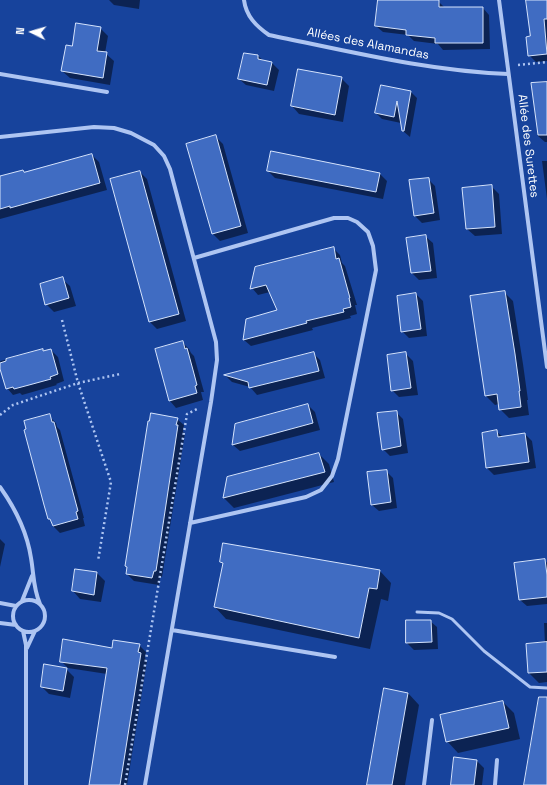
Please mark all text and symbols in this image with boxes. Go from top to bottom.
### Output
north arrow [12,12,52,52]
street label: Allées des Alamandas [306,25,430,63]
text: N [13,27,27,35]
street label: Allée des Surettes [515,94,541,198]

